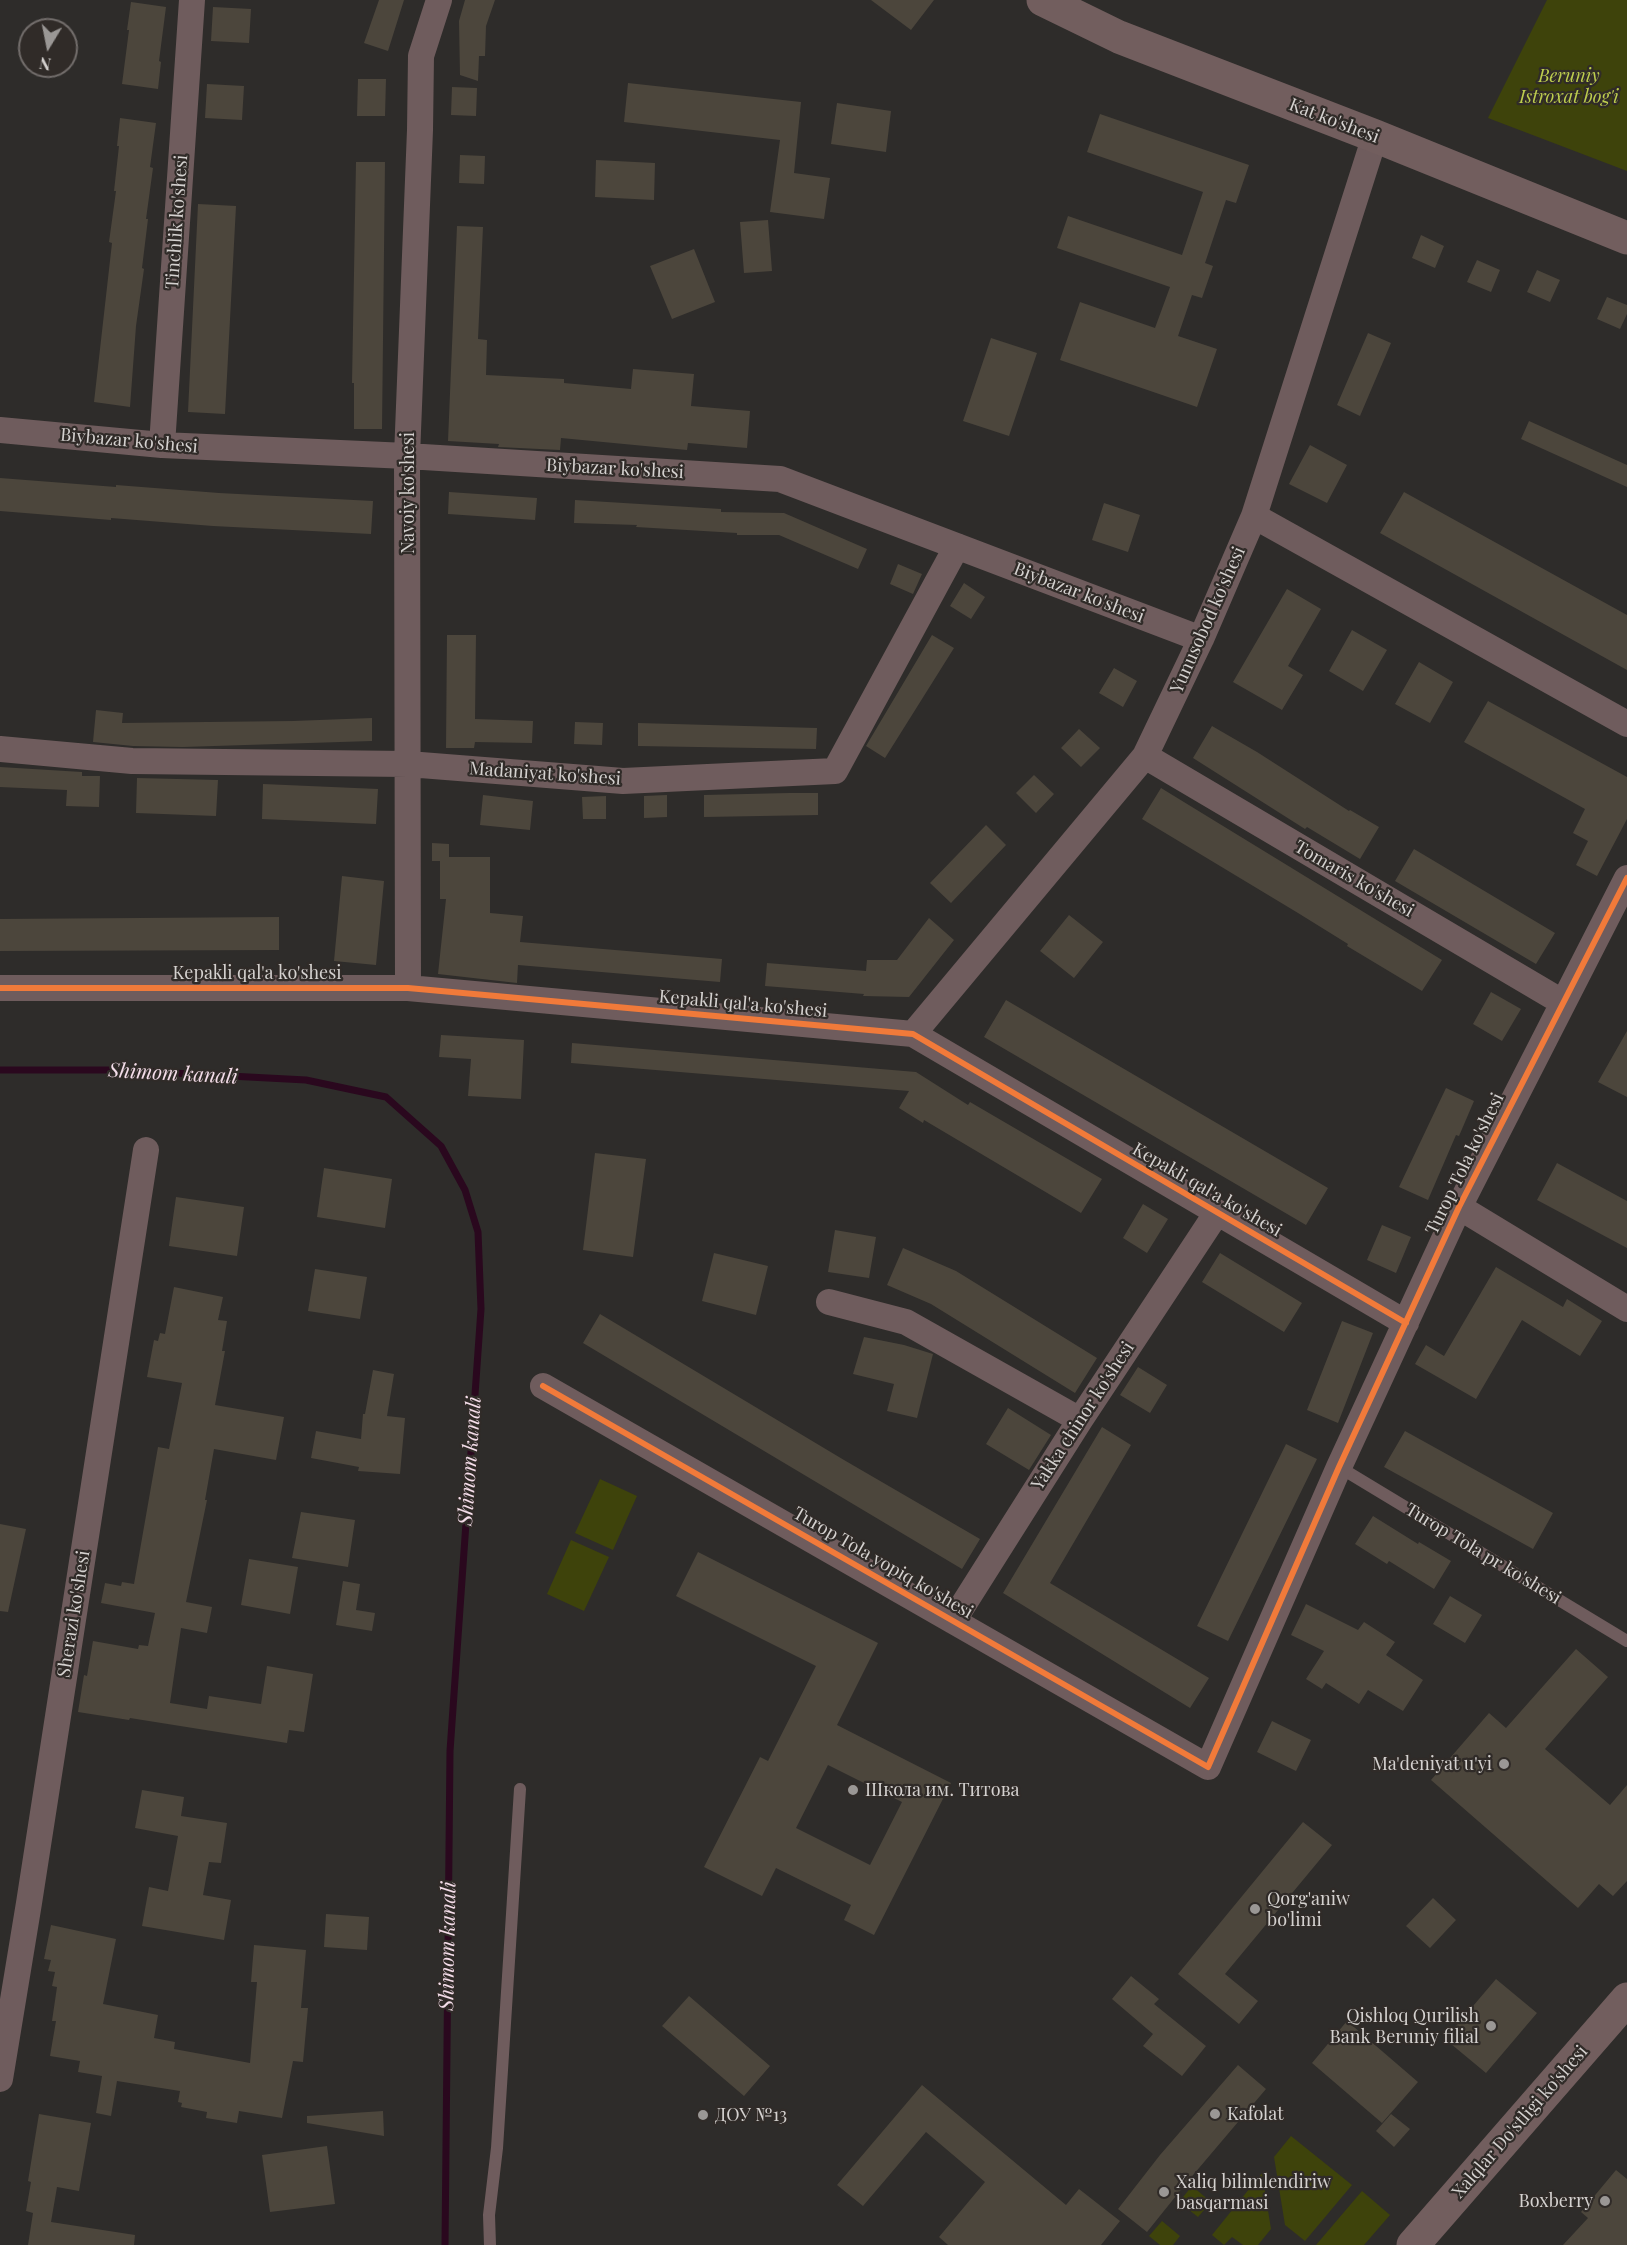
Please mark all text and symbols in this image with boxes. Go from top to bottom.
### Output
north arrow [18,18,78,78]
text: N [38,53,53,76]
park label: Beruniy Istroxat bog'i [1519,65,1619,107]
street label: Kat ko'shesi [1286,94,1382,148]
street label: Tinchlik ko'shesi [162,154,192,290]
street label: Biybazar ko'shesi [59,424,199,458]
street label: Navoiy ko'shesi [397,432,419,554]
street label: Biybazar ko'shesi [546,455,684,483]
street label: Yunusobod ko'shesi [1166,543,1250,697]
street label: Biybazar ko'shesi [1011,558,1147,628]
street label: Madaniyat ko'shesi [468,758,622,790]
street label: Tomaris ko'shesi [1290,836,1418,922]
street label: Kepakli qal'a ko'shesi [173,962,341,984]
street label: Kepakli qal'a ko'shesi [658,986,828,1022]
water label: Shimom kanali [108,1059,238,1089]
street label: Turop Tola ko'shesi [1421,1090,1509,1238]
street label: Kepakli qal'a ko'shesi [1128,1138,1286,1242]
street label: Yakka chinor ko'shesi [1027,1338,1139,1494]
water label: Shimom kanali [454,1396,486,1526]
street label: Turop Tola pr ko'shesi [1401,1499,1565,1609]
street label: Turop Tola yopiq ko'shesi [789,1503,977,1623]
street label: Sherazi ko'shesi [53,1549,95,1679]
place label: Ma'deniyat u'yi [1372,1753,1492,1775]
marker: Ma'deniyat u'yi [1497,1757,1511,1771]
place label: Школа им. Титова [865,1779,1019,1801]
marker: Школа им. Титова [846,1783,860,1797]
water label: Shimom kanali [435,1881,461,2011]
place label: Qorg'aniw bo'limi [1267,1888,1350,1930]
marker: Qorg'aniw bo'limi [1248,1902,1262,1916]
place label: Qishloq Qurilish Bank Beruniy filial [1330,2005,1479,2048]
marker: Qishloq Qurilish Bank Beruniy filial [1484,2019,1498,2033]
street label: Xalqlar Do'stligi ko'shesi [1448,2041,1592,2203]
place label: Kafolat [1227,2103,1284,2125]
place label: ДОУ №13 [715,2104,787,2126]
marker: Kafolat [1208,2107,1222,2121]
marker: ДОУ №13 [696,2108,710,2122]
place label: Xaliq bilimlendiriw basqarmasi [1176,2171,1331,2214]
marker: Xaliq bilimlendiriw basqarmasi [1157,2185,1171,2199]
place label: Boxberry [1519,2190,1593,2212]
marker: Boxberry [1598,2194,1612,2208]

